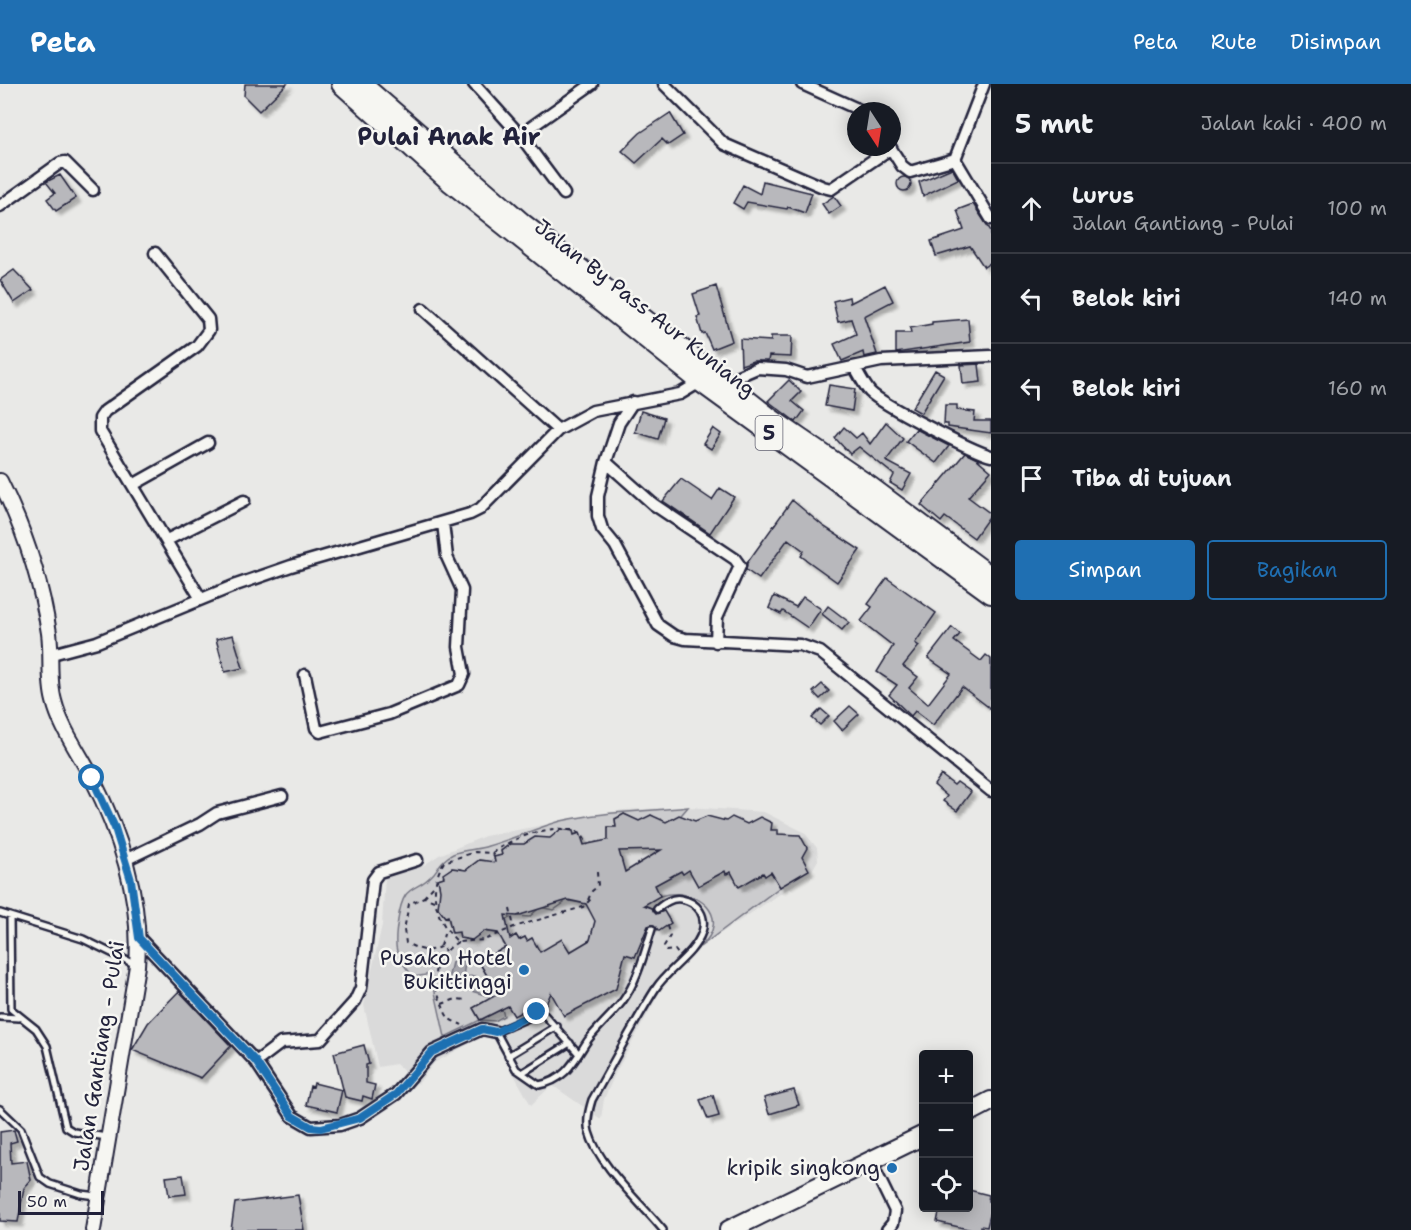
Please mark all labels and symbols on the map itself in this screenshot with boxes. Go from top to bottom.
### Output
north arrow [847,102,901,156]
district label: Pulai Anak Air [357,121,541,153]
street label: Jalan By Pass Aur Kuniang [529,213,761,403]
road number: 5 [756,416,782,450]
route start [78,764,104,790]
street label: Jalan Gantiang - Pulai [67,939,131,1173]
place label: Pusako Hotel Bukittinggi [380,944,513,996]
marker: Pusako Hotel Bukittinggi [517,963,531,977]
route end [523,998,549,1024]
place label: kripik singkong [726,1154,880,1182]
marker: kripik singkong [885,1161,899,1175]
scale bar [18,1188,104,1216]

